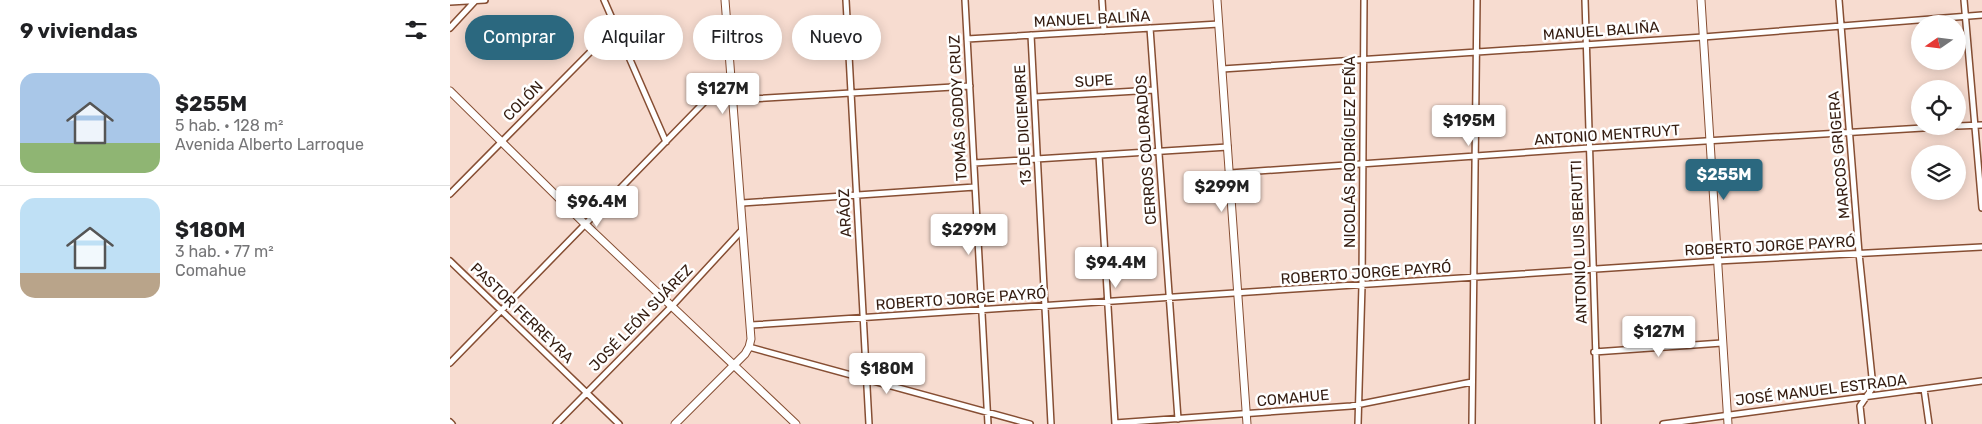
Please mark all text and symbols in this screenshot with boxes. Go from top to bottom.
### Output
street label: MANUEL BALIÑA [1033,7,1151,31]
chip: Comprar [465,15,574,60]
chip: Alquilar [584,15,683,60]
chip: Filtros [693,15,782,60]
chip: Nuevo [792,15,881,60]
north arrow [1911,15,1966,70]
map controls [1911,15,1966,200]
icon: filters [402,16,430,44]
text: 9 viviendas [20,18,138,43]
street label: MANUEL BALIÑA [1542,18,1660,44]
street label: TOMÁS GODOY CRUZ [945,35,971,181]
street label: NICOLÁS RODRÍGUEZ PEÑA [1341,56,1359,248]
street label: 13 DE DICIEMBRE [1011,64,1035,186]
street label: SUPE [1074,71,1114,91]
pin: $127M [688,72,758,115]
street label: CERROS COLORADOS [1132,74,1160,226]
street label: COLÓN [499,77,547,125]
text: $127M [697,79,749,98]
button: locate [1911,80,1966,135]
street label: MARCOS GRIGERA [1824,90,1854,220]
text: $255M [175,91,247,116]
icon: home [60,93,120,153]
pin: $195M [1434,104,1504,147]
text: $195M [1443,111,1495,130]
text: 5 hab. · 128 m² [175,116,284,135]
street label: ANTONIO MENTRUYT [1533,121,1681,149]
text: Avenida Alberto Larroque [175,135,364,154]
button: layers [1911,145,1966,200]
pin: $255M [1689,158,1759,201]
street label: ANTONIO LUIS BERUTTI [1567,160,1591,324]
text: $255M [1696,165,1752,184]
pin: $299M [1187,170,1257,213]
text: $299M [1195,177,1249,196]
pin: $96.4M [556,186,638,228]
street label: ARÁOZ [835,188,855,238]
text: $96.4M [567,192,627,211]
pin: $299M [934,214,1004,256]
text: $180M [175,217,245,242]
icon: home [60,218,120,278]
text: $299M [942,220,996,239]
street label: ROBERTO JORGE PAYRÓ [1684,233,1856,259]
text: 3 hab. · 77 m² [175,242,274,261]
pin: $94.4M [1075,246,1157,289]
text: $94.4M [1086,253,1146,272]
street label: ROBERTO JORGE PAYRÓ [1280,258,1452,288]
street label: PASTOR FERREYRA [467,259,577,367]
text: Comahue [175,261,246,280]
street label: JOSÉ LEÓN SUÁREZ [586,261,696,375]
street label: ROBERTO JORGE PAYRÓ [875,284,1047,314]
pin: $127M [1624,316,1694,358]
text: $127M [1633,322,1685,341]
pin: $180M [852,352,922,395]
text: $180M [860,359,914,378]
street label: JOSÉ MANUEL ESTRADA [1734,371,1908,409]
street label: COMAHUE [1256,386,1330,410]

